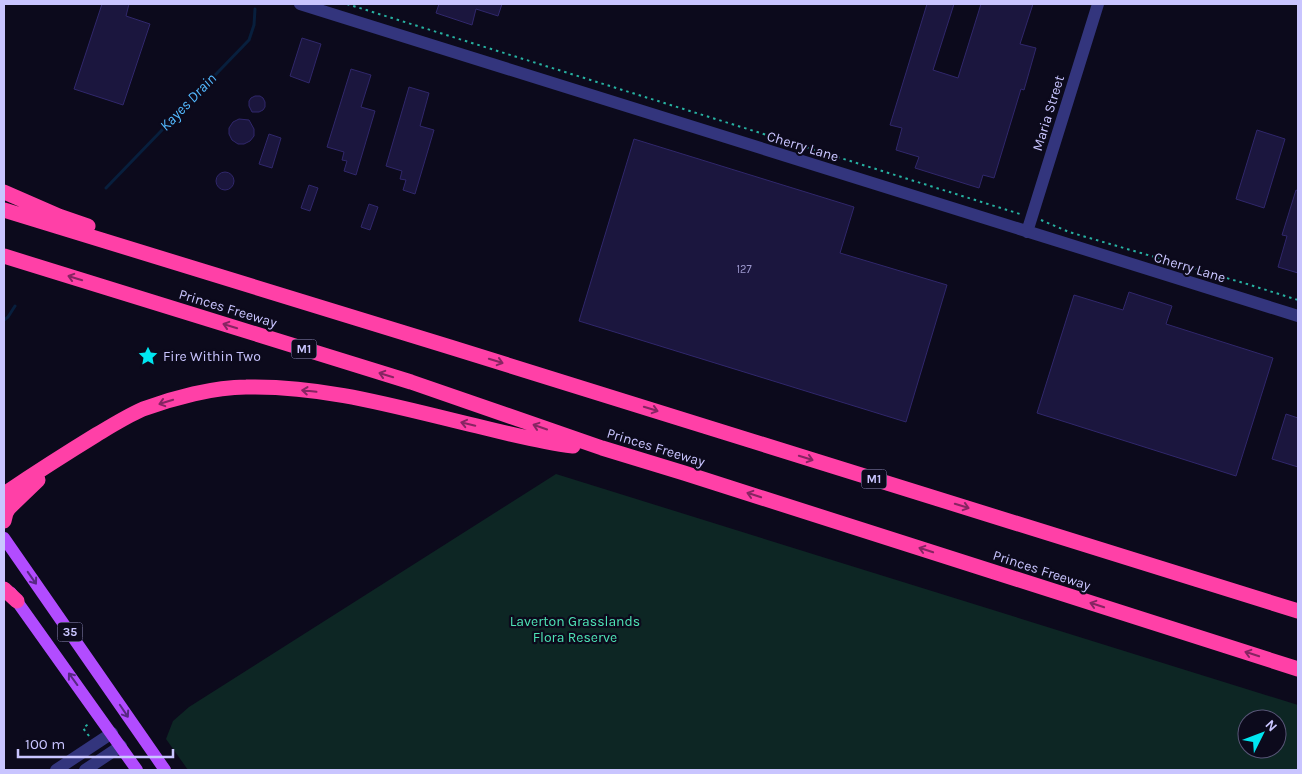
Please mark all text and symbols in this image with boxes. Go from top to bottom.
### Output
water label: Kayes Drain [156,69,220,135]
street label: Maria Street [1029,73,1068,153]
street label: Cherry Lane [765,128,841,165]
street label: Cherry Lane [1152,249,1228,286]
house number: 127 [736,263,752,276]
one-way arrow [68,273,84,283]
street label: Princes Freeway [177,285,279,332]
one-way arrow [223,321,239,331]
road number: M1 [292,339,316,358]
place icon: Fire Within Two [137,345,159,367]
place label: Fire Within Two [163,348,261,365]
one-way arrow [488,357,504,367]
one-way arrow [378,369,394,379]
one-way arrow [302,386,318,396]
one-way arrow [158,398,174,408]
one-way arrow [643,405,659,415]
one-way arrow [461,419,477,428]
one-way arrow [532,422,548,431]
street label: Princes Freeway [605,424,707,471]
one-way arrow [798,453,814,463]
road number: M1 [862,469,886,488]
one-way arrow [746,490,762,500]
one-way arrow [953,502,969,511]
one-way arrow [918,545,934,554]
street label: Princes Freeway [991,547,1093,594]
one-way arrow [27,571,37,585]
one-way arrow [1089,599,1105,609]
park label: Laverton Grasslands Flora Reserve [510,613,640,646]
road number: 35 [58,622,82,642]
one-way arrow [1244,649,1260,658]
one-way arrow [68,672,78,686]
one-way arrow [119,704,129,718]
north arrow [1237,709,1287,759]
text: N [1262,716,1281,735]
scale bar [18,726,172,758]
text: 100 m [25,735,65,753]

